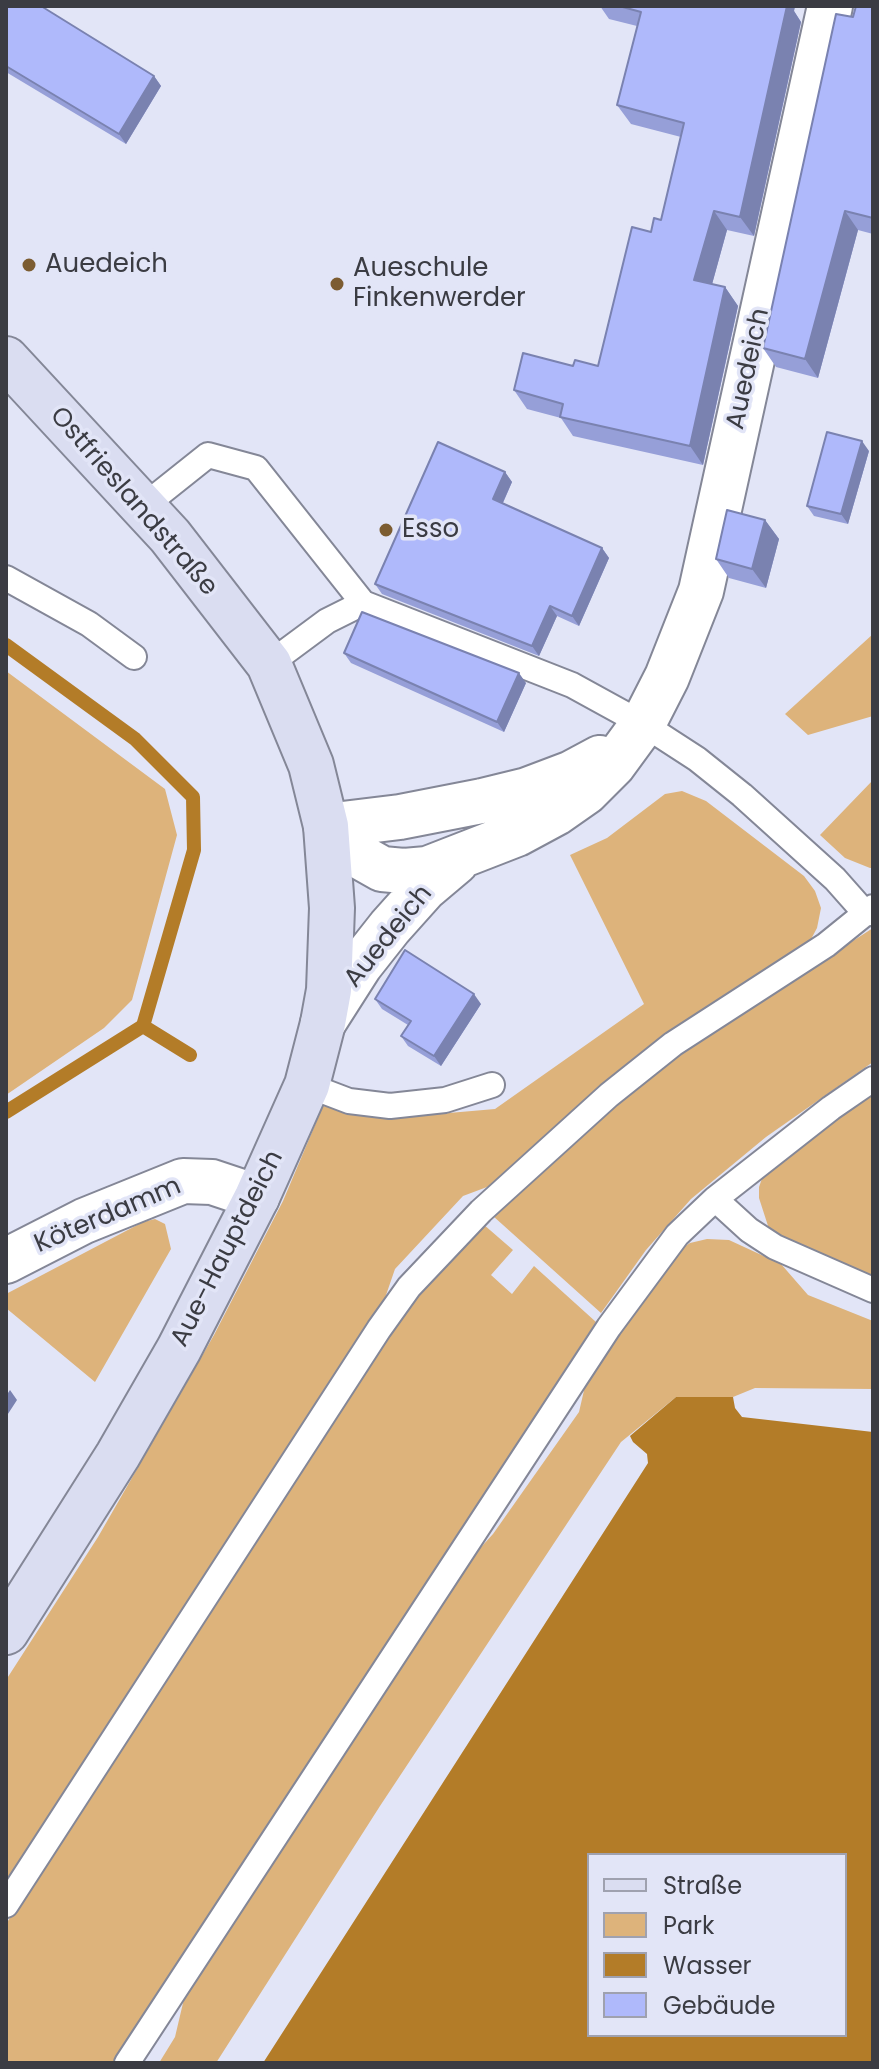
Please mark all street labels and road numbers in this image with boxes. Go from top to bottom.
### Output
street label: Auedeich [721,306,777,432]
street label: Ostfrieslandstraße [42,401,224,603]
street label: Auedeich [338,879,440,995]
street label: Aue-Hauptdeich [165,1146,291,1352]
street label: Köterdamm [30,1171,186,1261]

